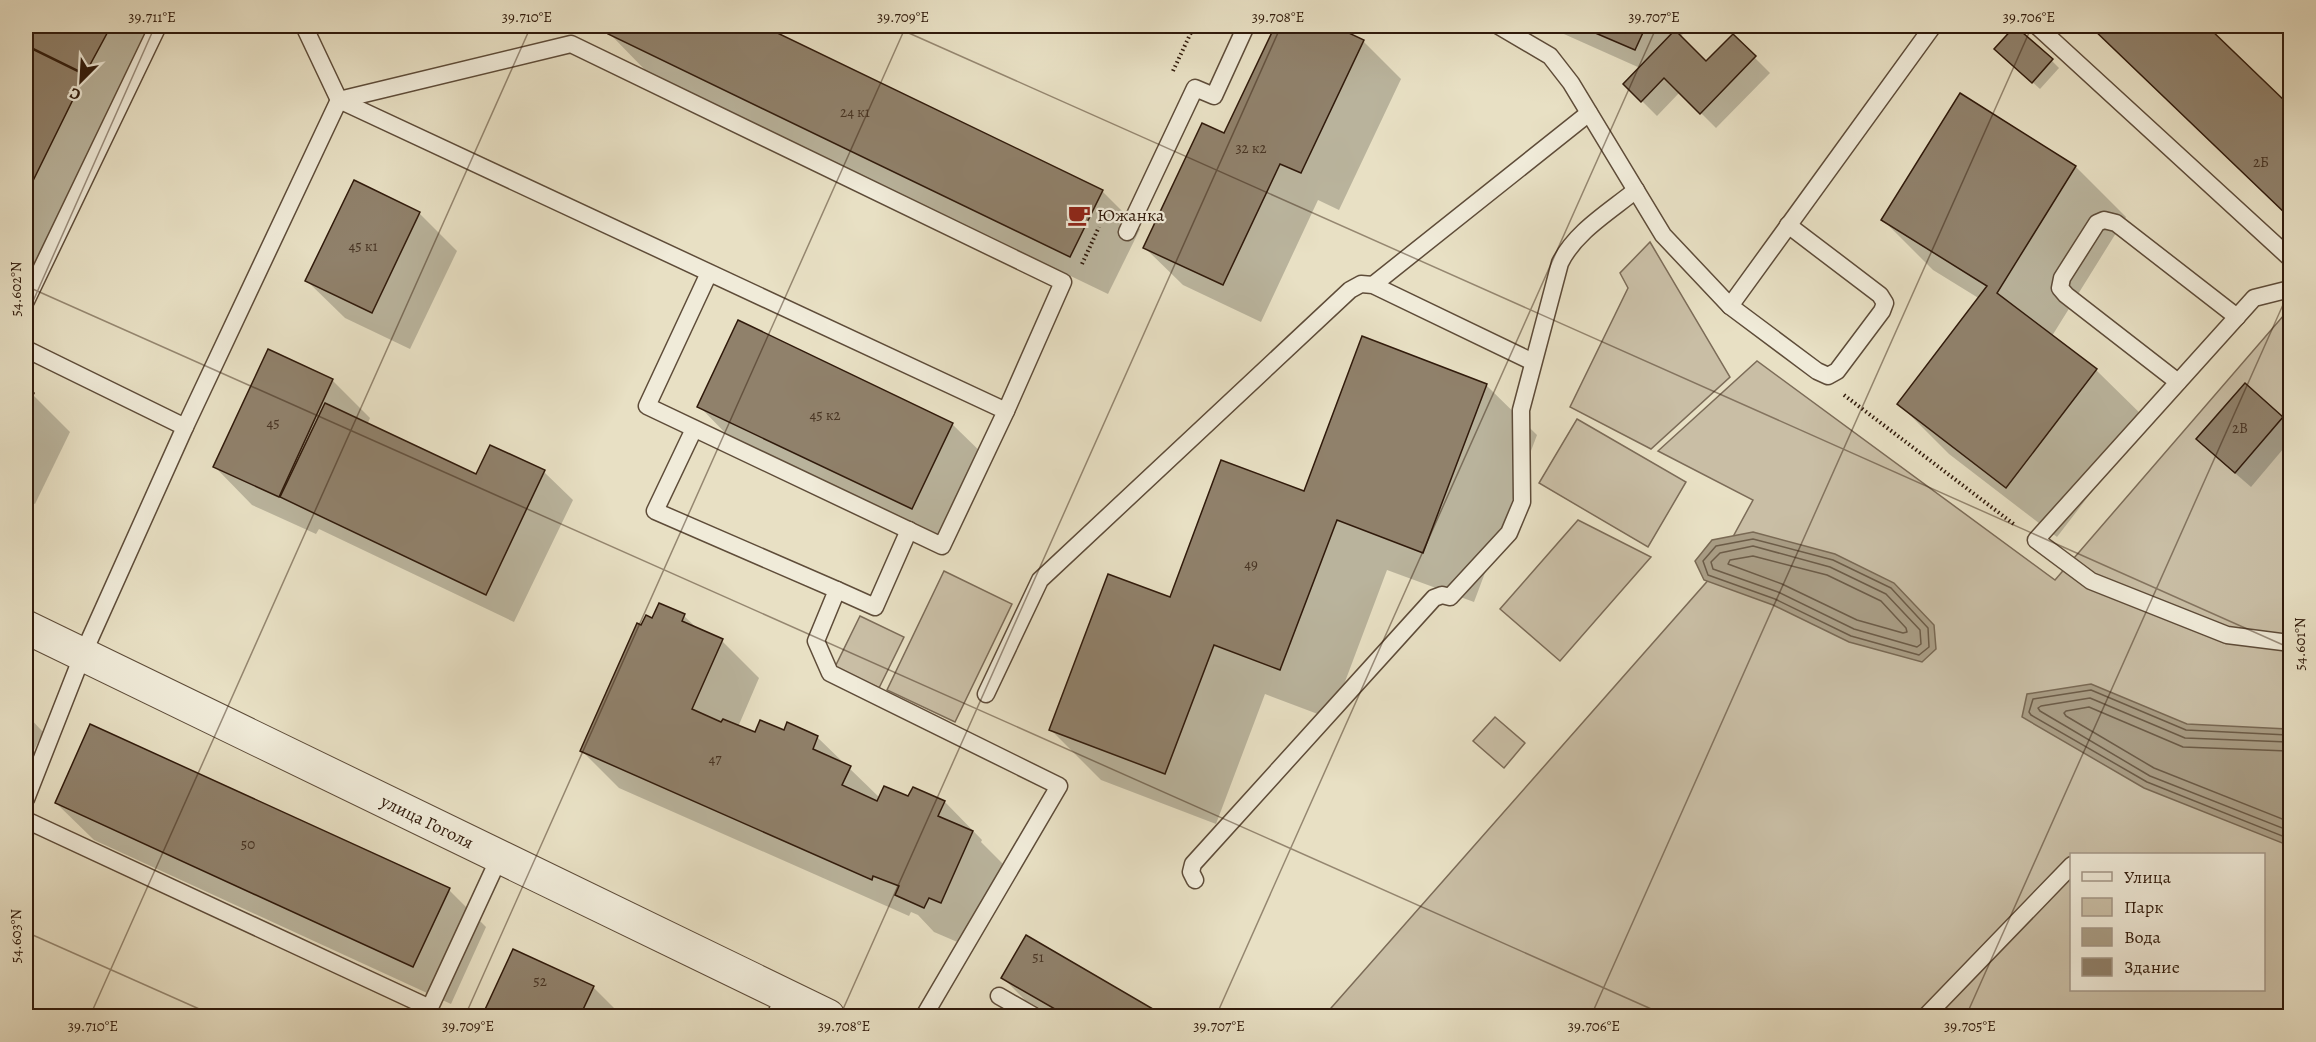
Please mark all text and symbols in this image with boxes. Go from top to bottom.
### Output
text: 39.711°E [128,7,176,27]
text: 39.710°E [502,7,552,27]
text: 39.709°E [877,7,929,27]
text: 39.708°E [1252,7,1304,27]
text: 39.707°E [1628,7,1680,27]
text: 39.706°E [2003,7,2055,27]
north arrow [51,51,111,111]
text: С [66,82,84,106]
house number: 24 к1 [840,102,870,122]
house number: 32 к2 [1235,138,1267,158]
house number: 2Б [2253,152,2269,172]
cafe icon: Южанка [1066,202,1092,228]
place label: Южанка [1097,203,1165,227]
house number: 45 к1 [348,236,378,256]
text: 54.602°N [6,261,26,317]
house number: 45 к2 [809,405,841,425]
house number: 45 [266,413,280,433]
house number: 2В [2232,418,2248,438]
house number: 49 [1244,554,1258,574]
text: 54.601°N [2290,617,2310,671]
house number: 47 [708,749,722,769]
street label: улица Гоголя [376,788,478,854]
house number: 50 [241,834,255,854]
legend [2070,853,2265,991]
text: Улица [2124,865,2172,889]
text: Парк [2124,895,2164,919]
text: 54.603°N [6,909,26,963]
text: Вода [2124,925,2162,949]
house number: 51 [1032,947,1044,967]
text: Здание [2124,955,2180,979]
house number: 52 [533,971,547,991]
text: 39.710°E [68,1016,118,1036]
text: 39.709°E [442,1016,494,1036]
text: 39.708°E [818,1016,870,1036]
text: 39.707°E [1193,1016,1245,1036]
text: 39.706°E [1568,1016,1620,1036]
text: 39.705°E [1944,1016,1996,1036]

